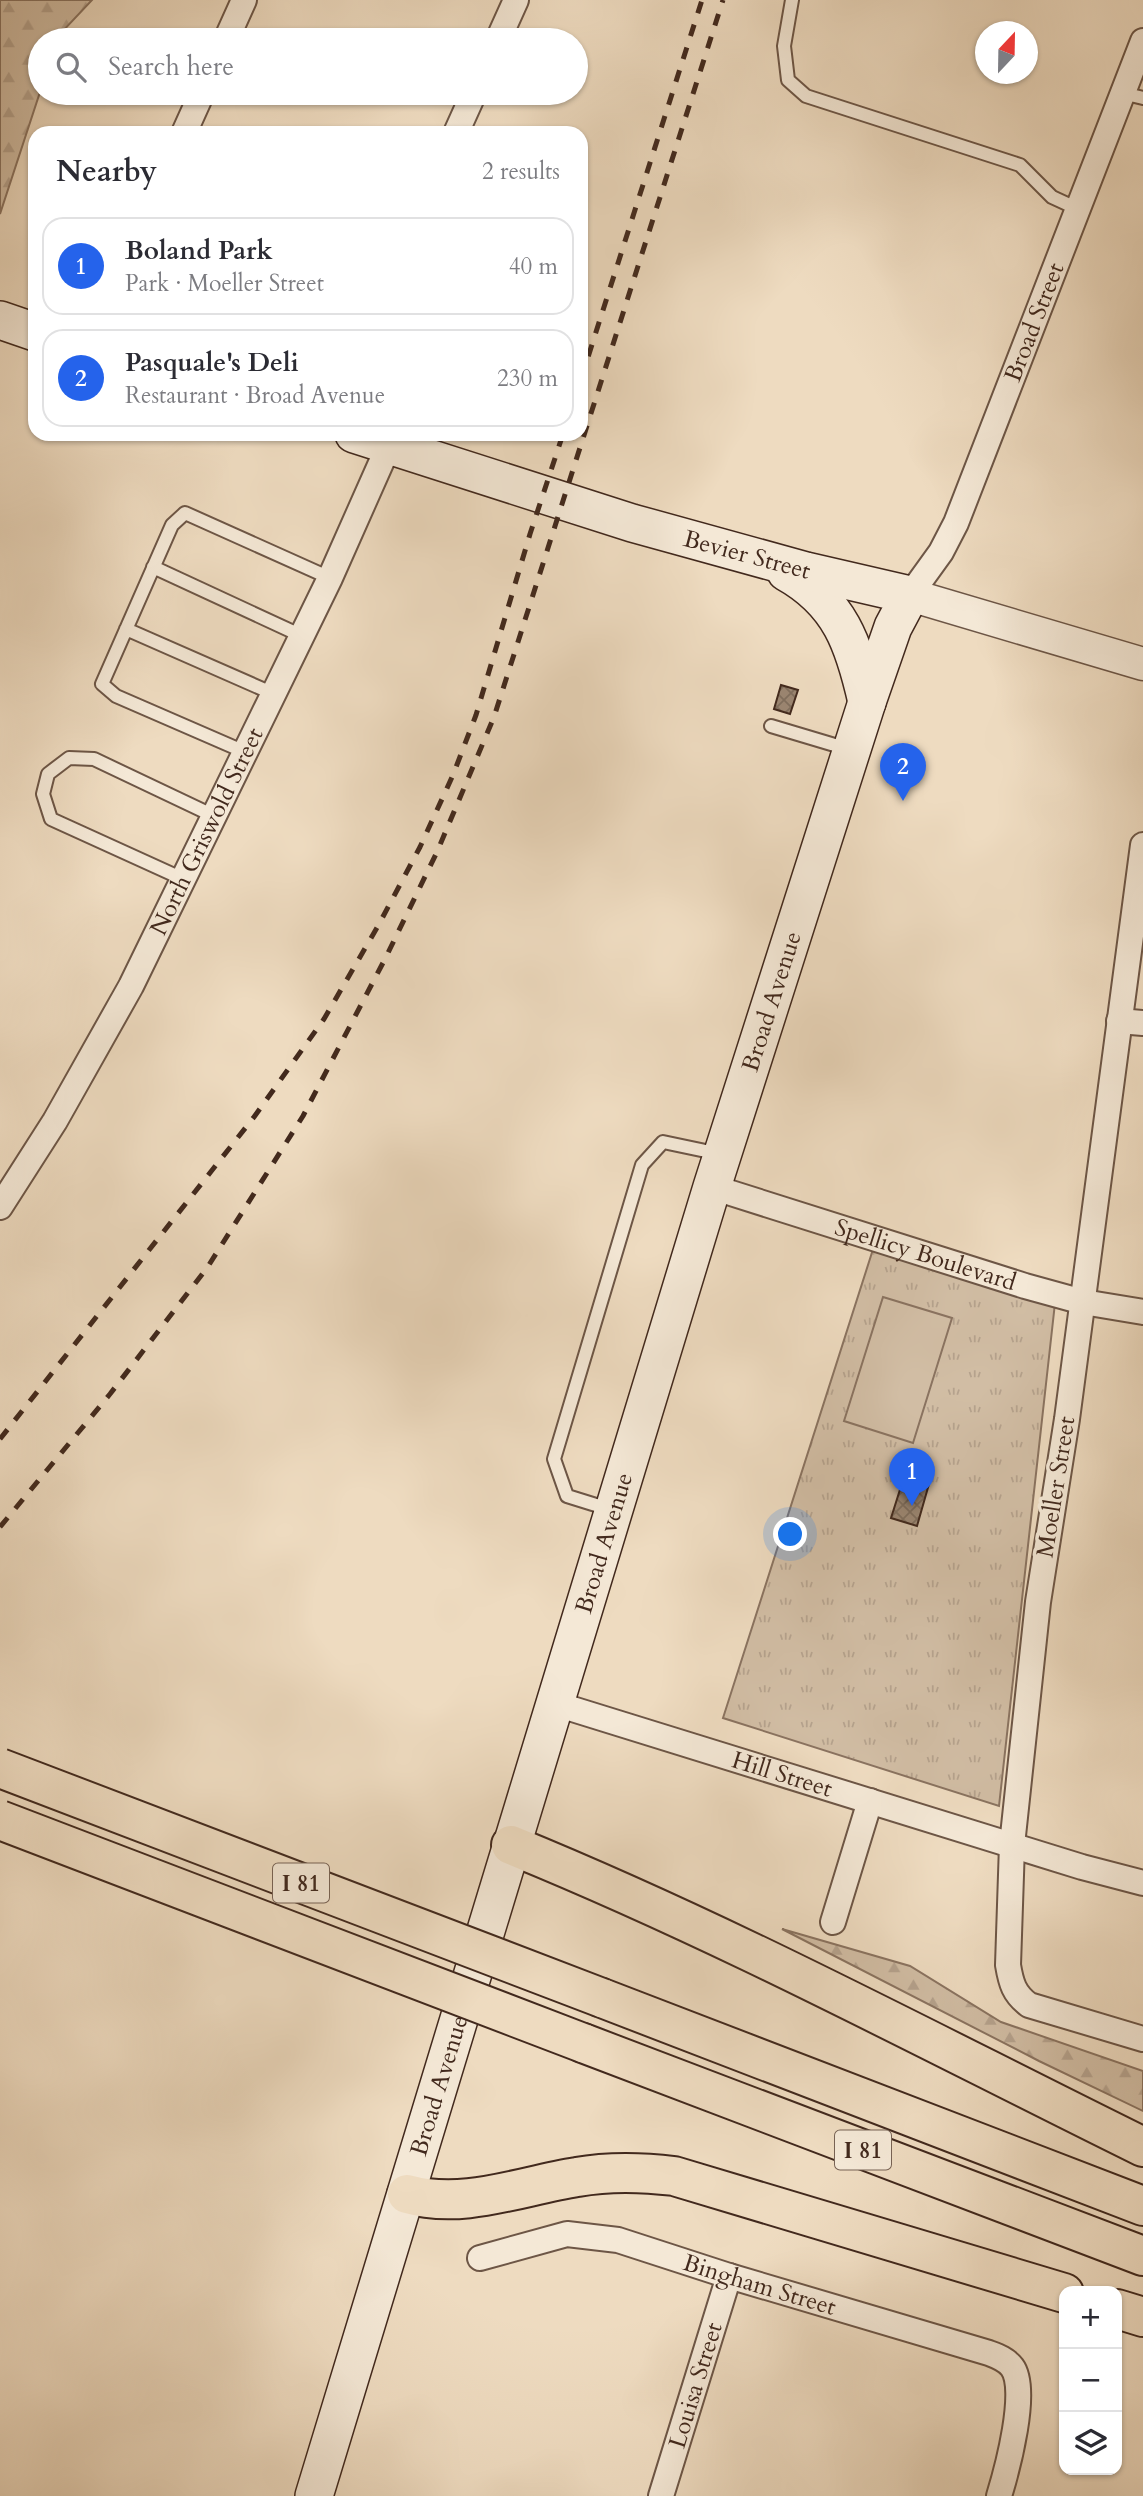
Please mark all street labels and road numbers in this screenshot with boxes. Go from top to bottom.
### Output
street label: Broad Street [996,257,1072,387]
street label: Bevier Street [680,522,814,588]
street label: North Griswold Street [142,722,271,941]
street label: Broad Avenue [733,927,809,1076]
street label: Spellicy Boulevard [831,1210,1021,1299]
street label: Moeller Street [1029,1414,1084,1560]
street label: Broad Avenue [567,1469,641,1617]
street label: Hill Street [728,1743,837,1805]
road number: I 81 [273,1864,329,1902]
street label: Broad Avenue [402,2011,476,2160]
road number: I 81 [835,2130,891,2170]
street label: Bingham Street [679,2246,840,2323]
street label: Louisa Street [660,2318,730,2452]

